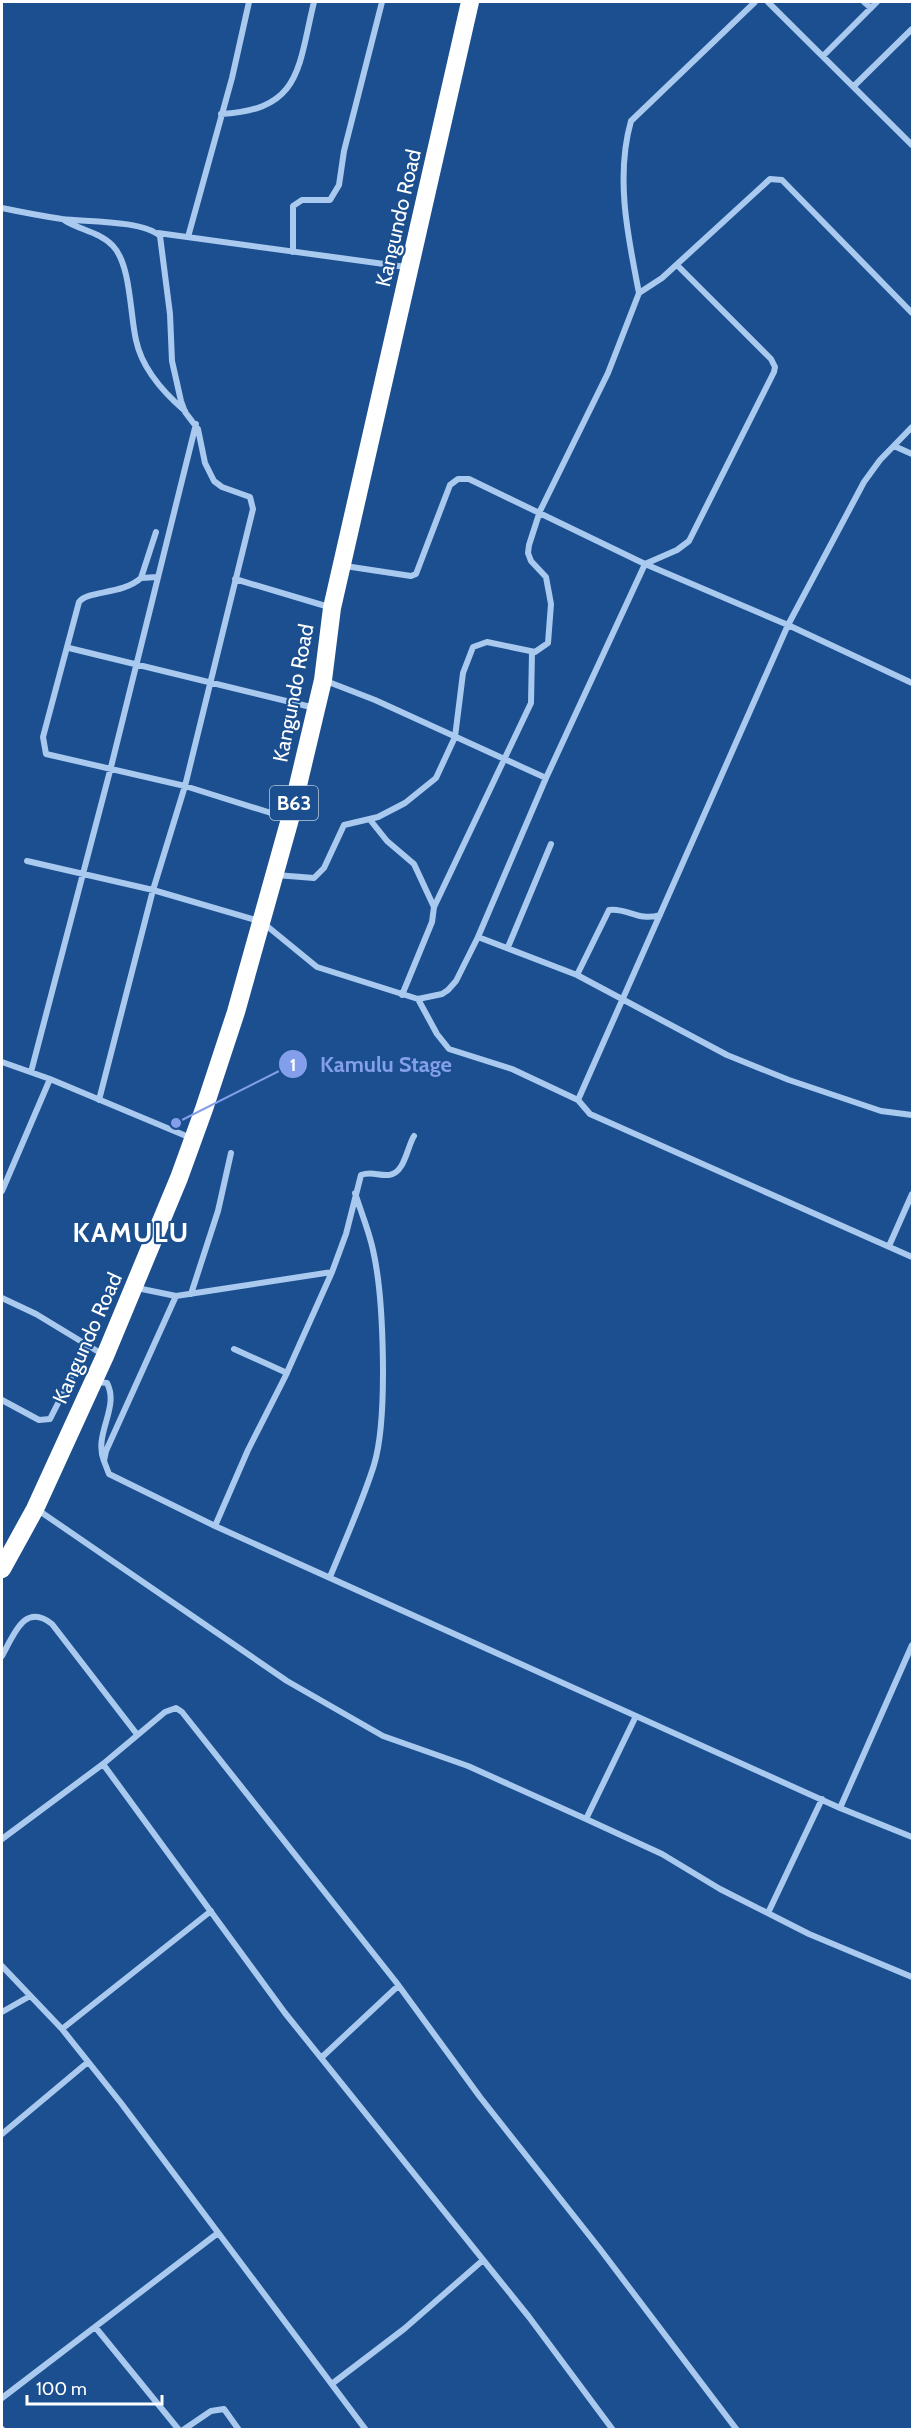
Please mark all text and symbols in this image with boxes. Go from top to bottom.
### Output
street label: Kangundo Road [370,147,426,289]
street label: Kangundo Road [267,622,319,764]
road number: B63 [270,786,318,820]
callout: Kamulu Stage [278,1044,464,1084]
text: Kamulu Stage [320,1051,452,1078]
text: 1 [290,1054,296,1076]
district label: KAMULU [72,1216,190,1249]
street label: Kangundo Road [47,1269,127,1407]
scale bar [27,2368,162,2406]
text: 100 m [36,2378,87,2400]

